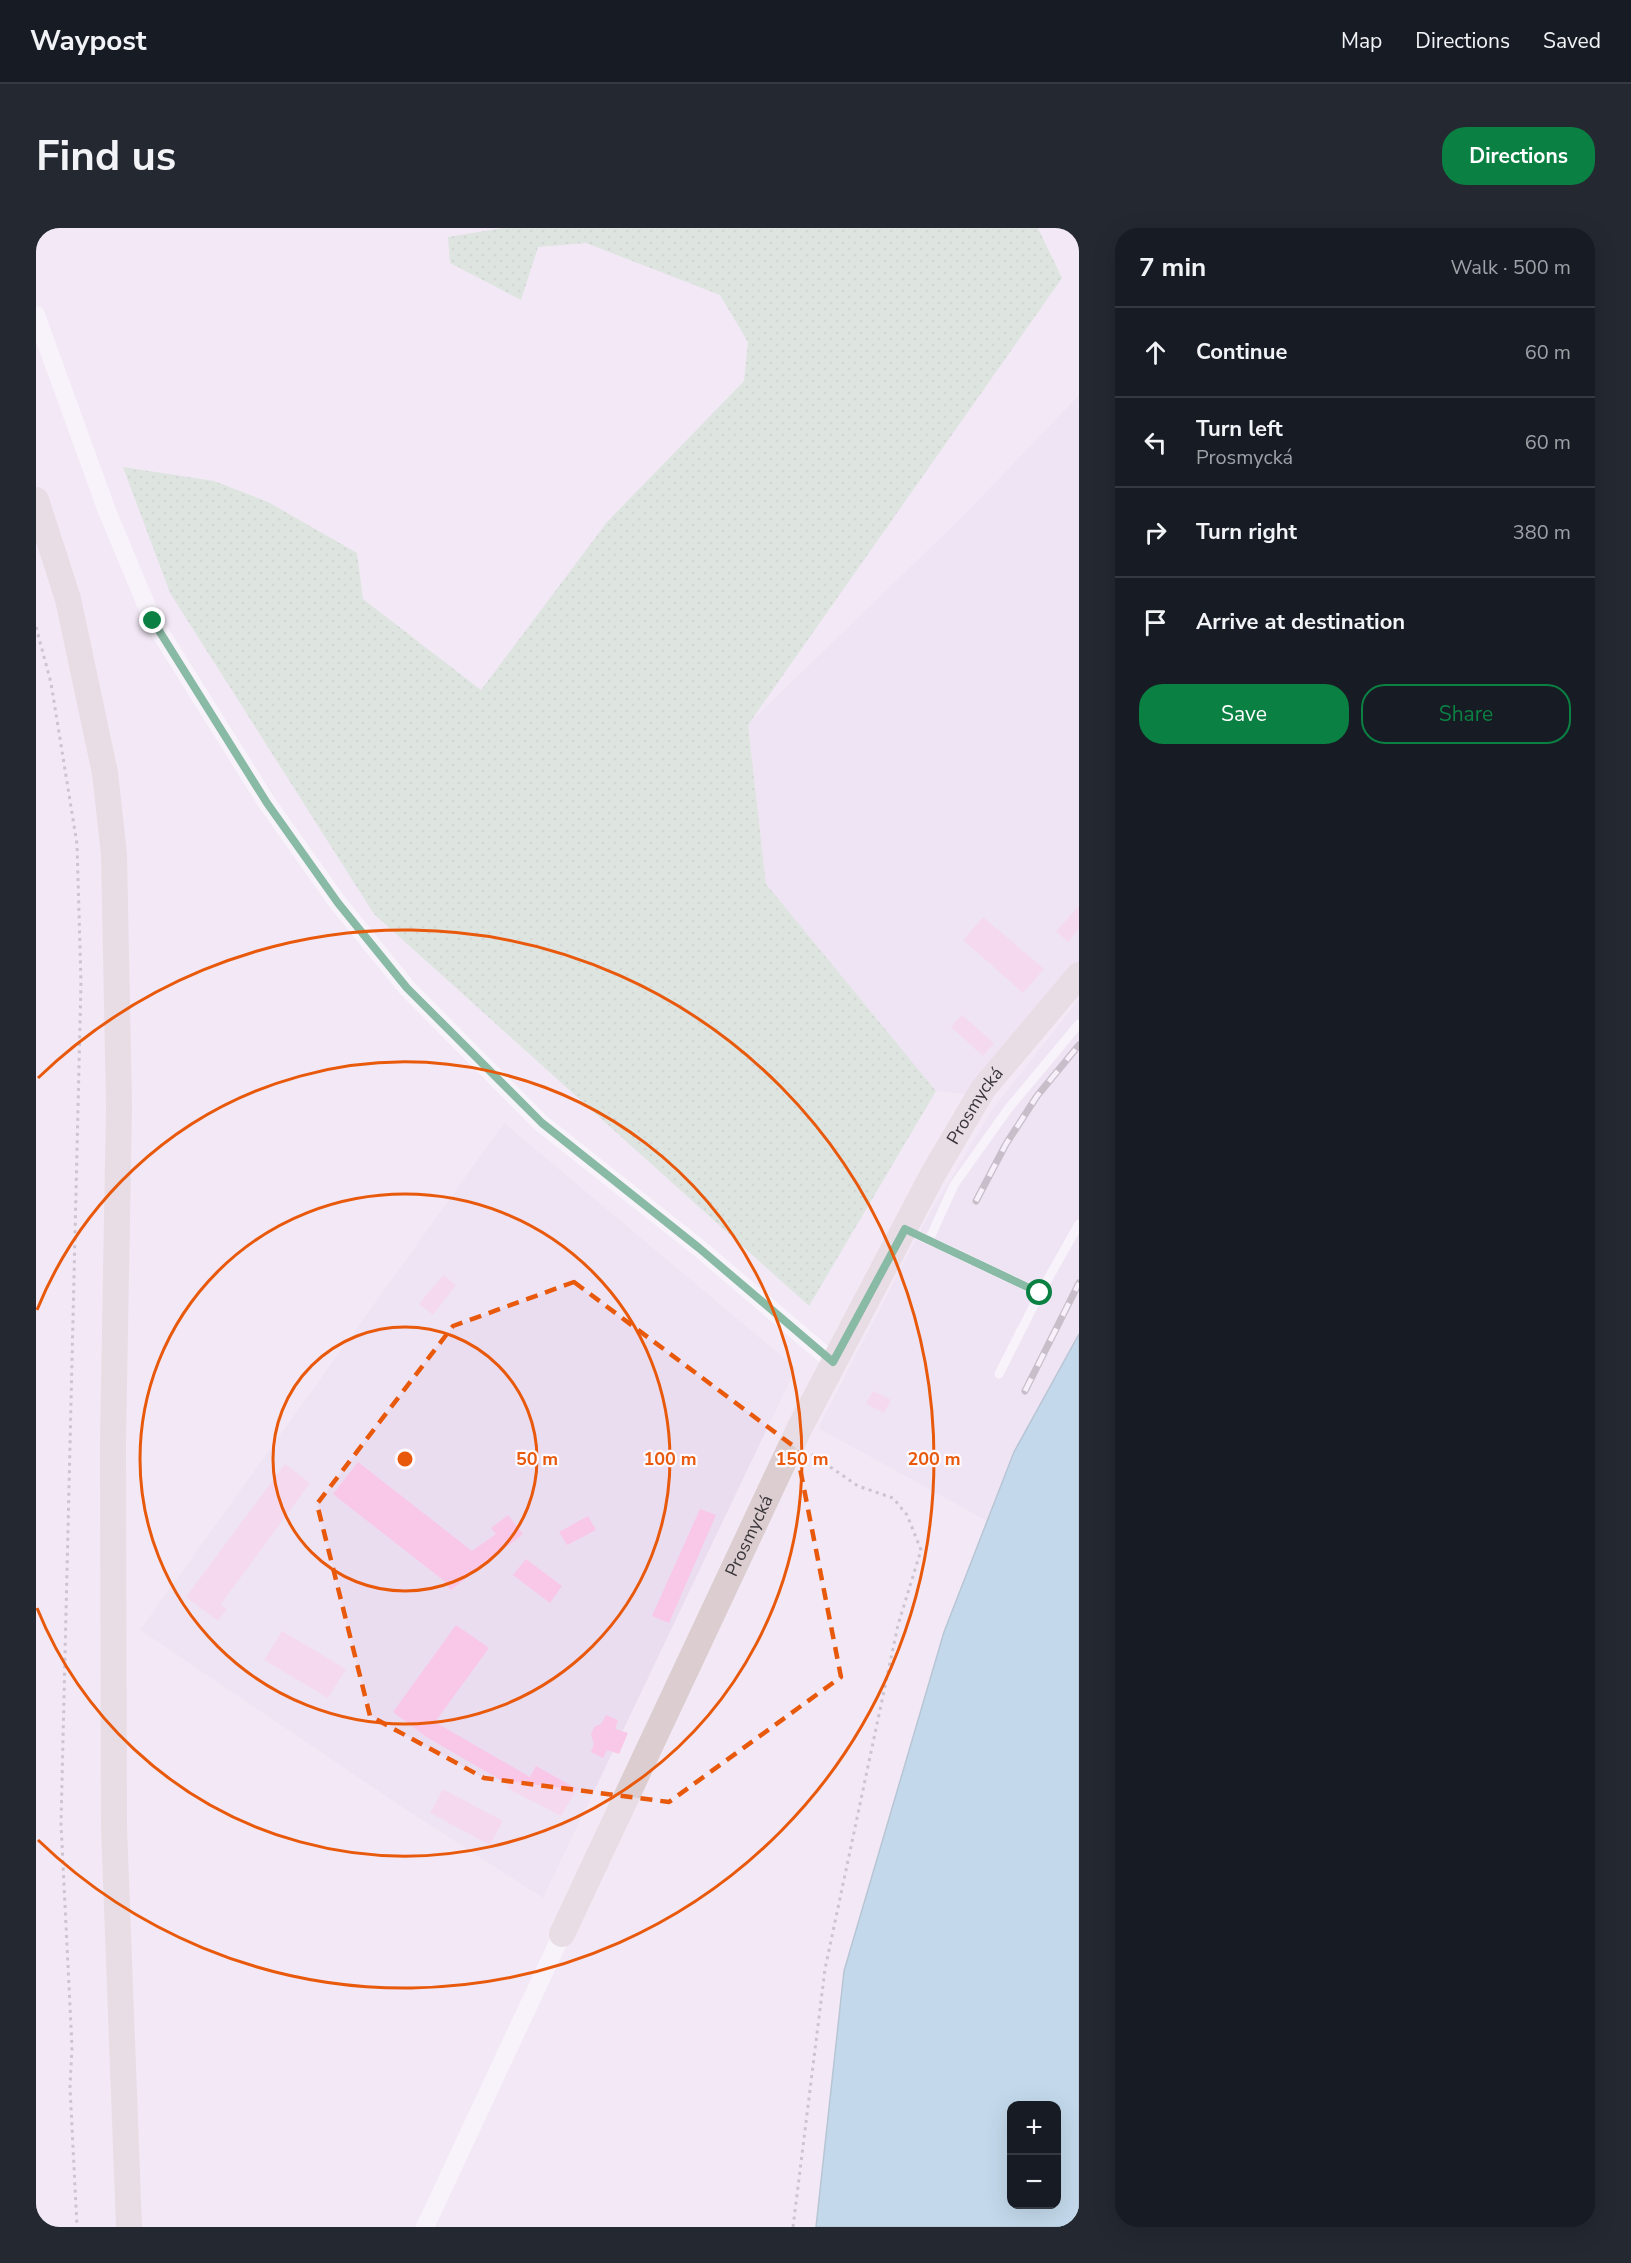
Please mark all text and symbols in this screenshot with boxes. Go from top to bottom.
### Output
text: Waypost [30,22,147,60]
text: Map [1341,27,1382,55]
text: Directions [1415,27,1510,55]
text: Saved [1543,27,1601,55]
button: Directions [1442,127,1595,185]
text: Find us [36,128,176,185]
text: 7 min [1139,250,1206,285]
text: Walk · 500 m [1451,254,1571,281]
icon: ahead [1139,336,1172,369]
text: Continue [1196,337,1287,367]
text: 60 m [1525,339,1571,366]
text: Turn left [1196,414,1283,444]
icon: left [1139,426,1172,459]
text: 60 m [1525,429,1571,456]
text: Prosmycká [1196,444,1293,471]
icon: right [1139,516,1172,549]
text: Turn right [1196,517,1297,547]
text: 380 m [1513,519,1571,546]
icon: arrive [1139,606,1172,639]
route end [139,607,165,633]
text: Arrive at destination [1196,607,1405,637]
button: Save [1139,684,1349,744]
button: Share [1361,684,1571,744]
street label: Prosmycká [941,1062,1008,1149]
route start [1026,1279,1052,1305]
text: 50 m [516,1447,558,1471]
text: 100 m [643,1447,697,1471]
text: 150 m [775,1447,829,1471]
text: 200 m [907,1447,961,1471]
centre of rings [395,1449,415,1469]
street label: Prosmycká [720,1491,778,1580]
map controls [1007,2101,1061,2209]
button: + [1007,2101,1061,2155]
button: − [1007,2155,1061,2209]

